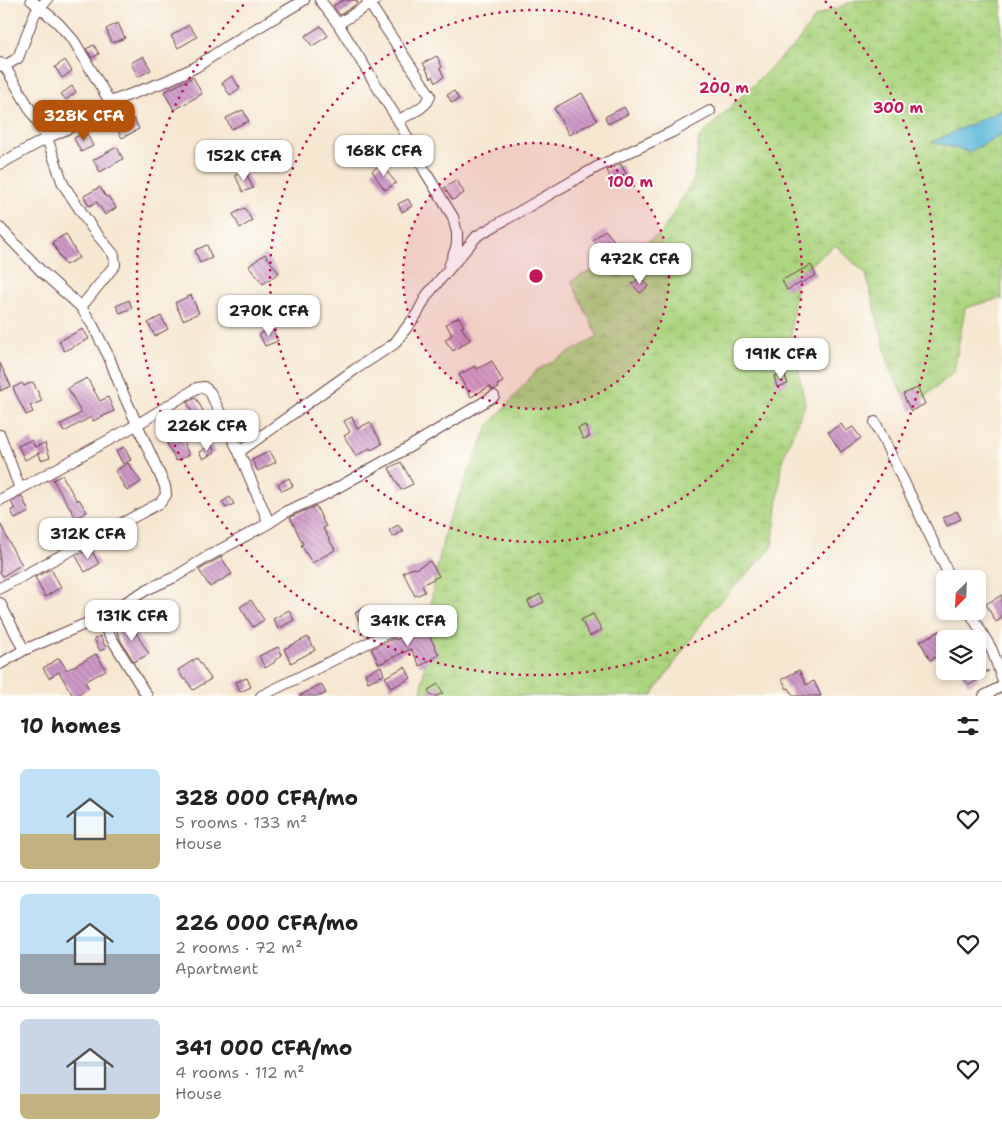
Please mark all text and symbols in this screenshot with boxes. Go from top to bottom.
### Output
text: 200 m [699,78,749,98]
text: 300 m [873,98,923,118]
pin: 328K CFA [32,100,136,142]
text: 328K CFA [44,105,124,126]
pin: 168K CFA [332,134,436,177]
pin: 152K CFA [192,140,296,182]
text: 168K CFA [346,140,422,161]
text: 152K CFA [206,145,282,166]
text: 100 m [607,172,653,192]
pin: 472K CFA [588,242,692,285]
text: 472K CFA [600,248,680,269]
centre of rings [527,267,545,285]
pin: 270K CFA [217,294,321,337]
text: 270K CFA [229,300,309,321]
pin: 191K CFA [729,338,833,380]
text: 191K CFA [745,343,817,364]
pin: 226K CFA [155,410,259,452]
text: 226K CFA [167,415,247,436]
pin: 312K CFA [36,518,140,560]
text: 312K CFA [50,523,126,544]
north arrow [936,570,986,620]
map controls [936,570,986,680]
pin: 131K CFA [80,600,184,642]
pin: 341K CFA [356,604,460,647]
text: 131K CFA [96,605,168,626]
text: 341K CFA [370,610,446,631]
button: layers [936,630,986,680]
text: 10 homes [20,712,121,740]
icon: filters [954,712,982,740]
text: 328 000 CFA/mo [175,784,358,812]
icon: home [60,789,120,849]
icon: heart [954,805,982,833]
text: 5 rooms · 133 m² [175,812,307,833]
text: House [175,833,222,854]
text: 226 000 CFA/mo [175,909,358,937]
icon: home [60,914,120,974]
icon: heart [954,930,982,958]
text: 2 rooms · 72 m² [175,937,303,958]
text: Apartment [175,958,258,979]
text: 341 000 CFA/mo [175,1034,352,1062]
icon: home [60,1039,120,1099]
icon: heart [954,1055,982,1083]
text: 4 rooms · 112 m² [175,1062,305,1083]
text: House [175,1083,222,1104]

